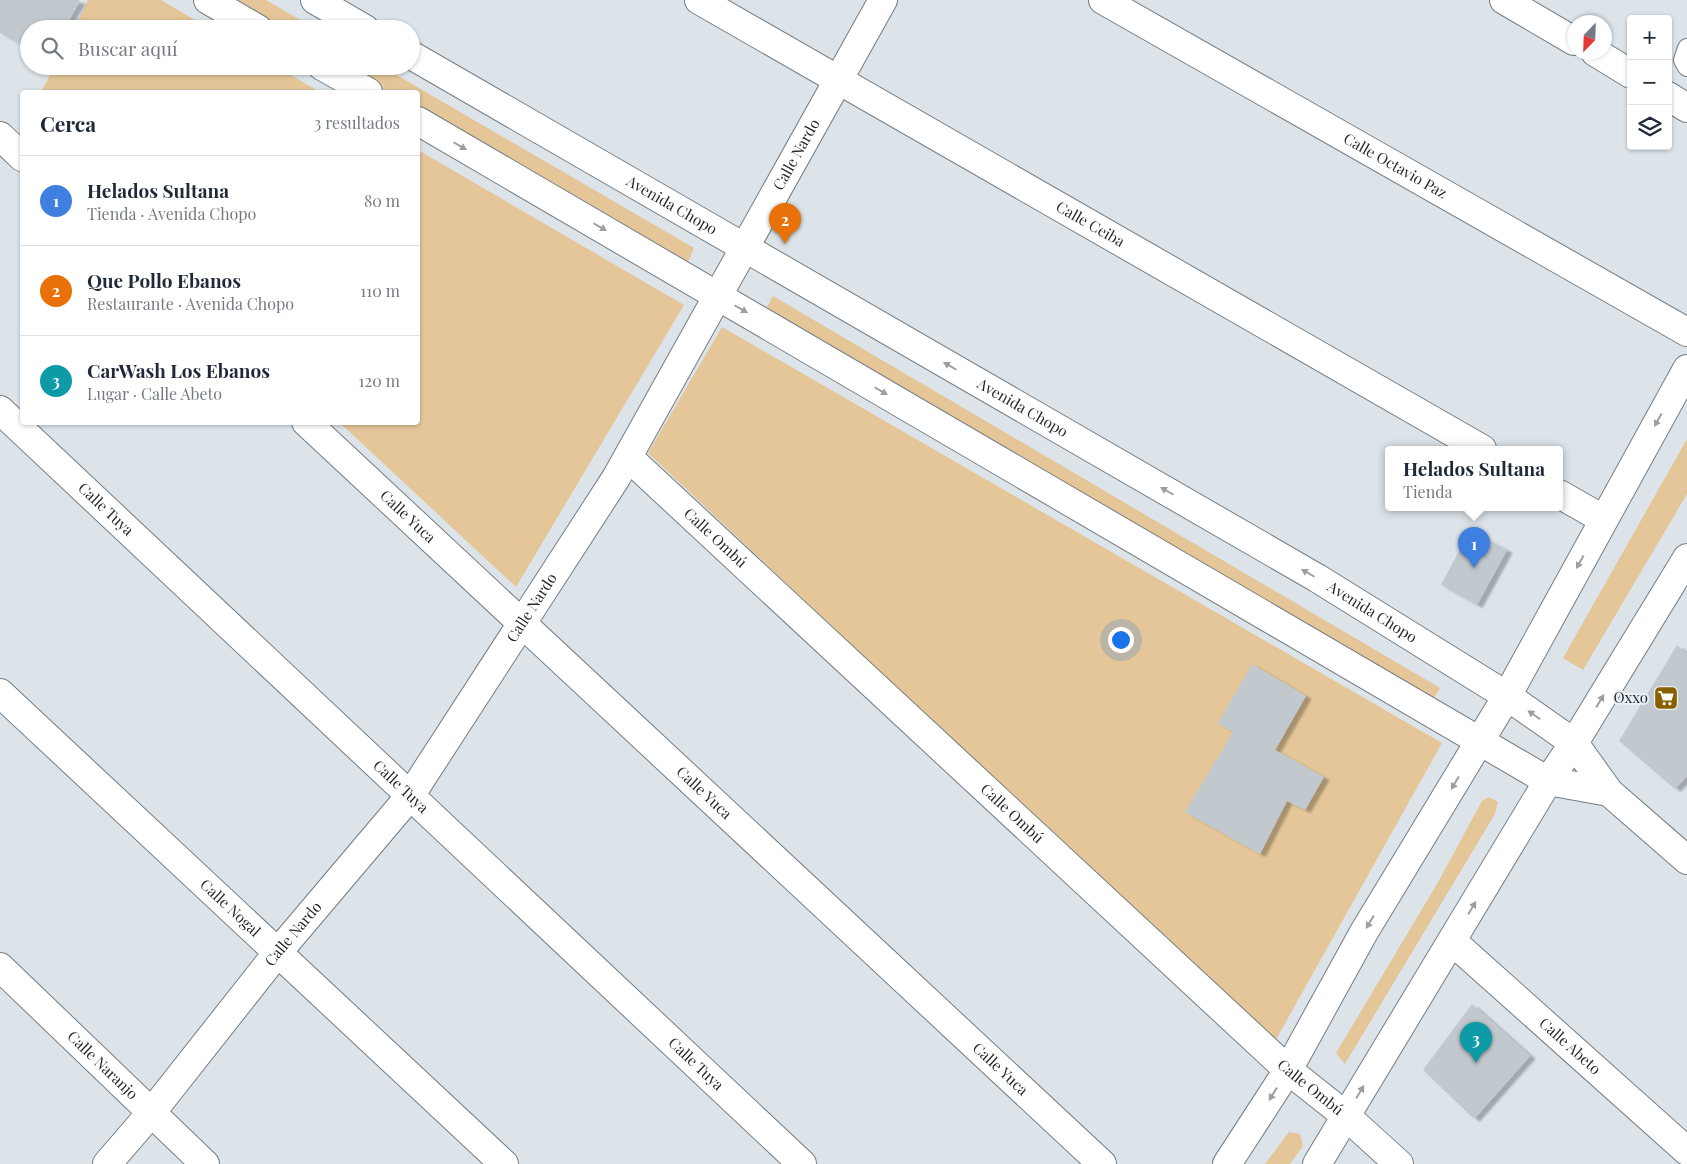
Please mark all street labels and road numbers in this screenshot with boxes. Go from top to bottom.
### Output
street label: Calle Nardo [768,115,824,193]
street label: Calle Octavio Paz [1340,128,1451,202]
street label: Avenida Chopo [622,170,721,239]
street label: Calle Ceiba [1053,196,1129,251]
street label: Avenida Chopo [973,373,1072,441]
street label: Calle Tuya [74,478,139,540]
street label: Calle Yuca [376,485,441,547]
street label: Calle Ombú [680,503,752,572]
street label: Calle Nardo [501,569,561,646]
street label: Avenida Chopo [1323,576,1421,647]
street label: Calle Tuya [369,755,434,817]
street label: Calle Yuca [673,761,737,823]
street label: Calle Ombú [977,779,1049,847]
street label: Calle Nogal [196,874,265,941]
street label: Calle Nardo [260,897,326,970]
street label: Calle Abeto [1535,1013,1606,1078]
street label: Calle Naranjo [63,1026,143,1103]
street label: Calle Tuya [664,1032,729,1095]
street label: Calle Yuca [969,1037,1033,1100]
street label: Calle Ombú [1274,1054,1348,1119]

